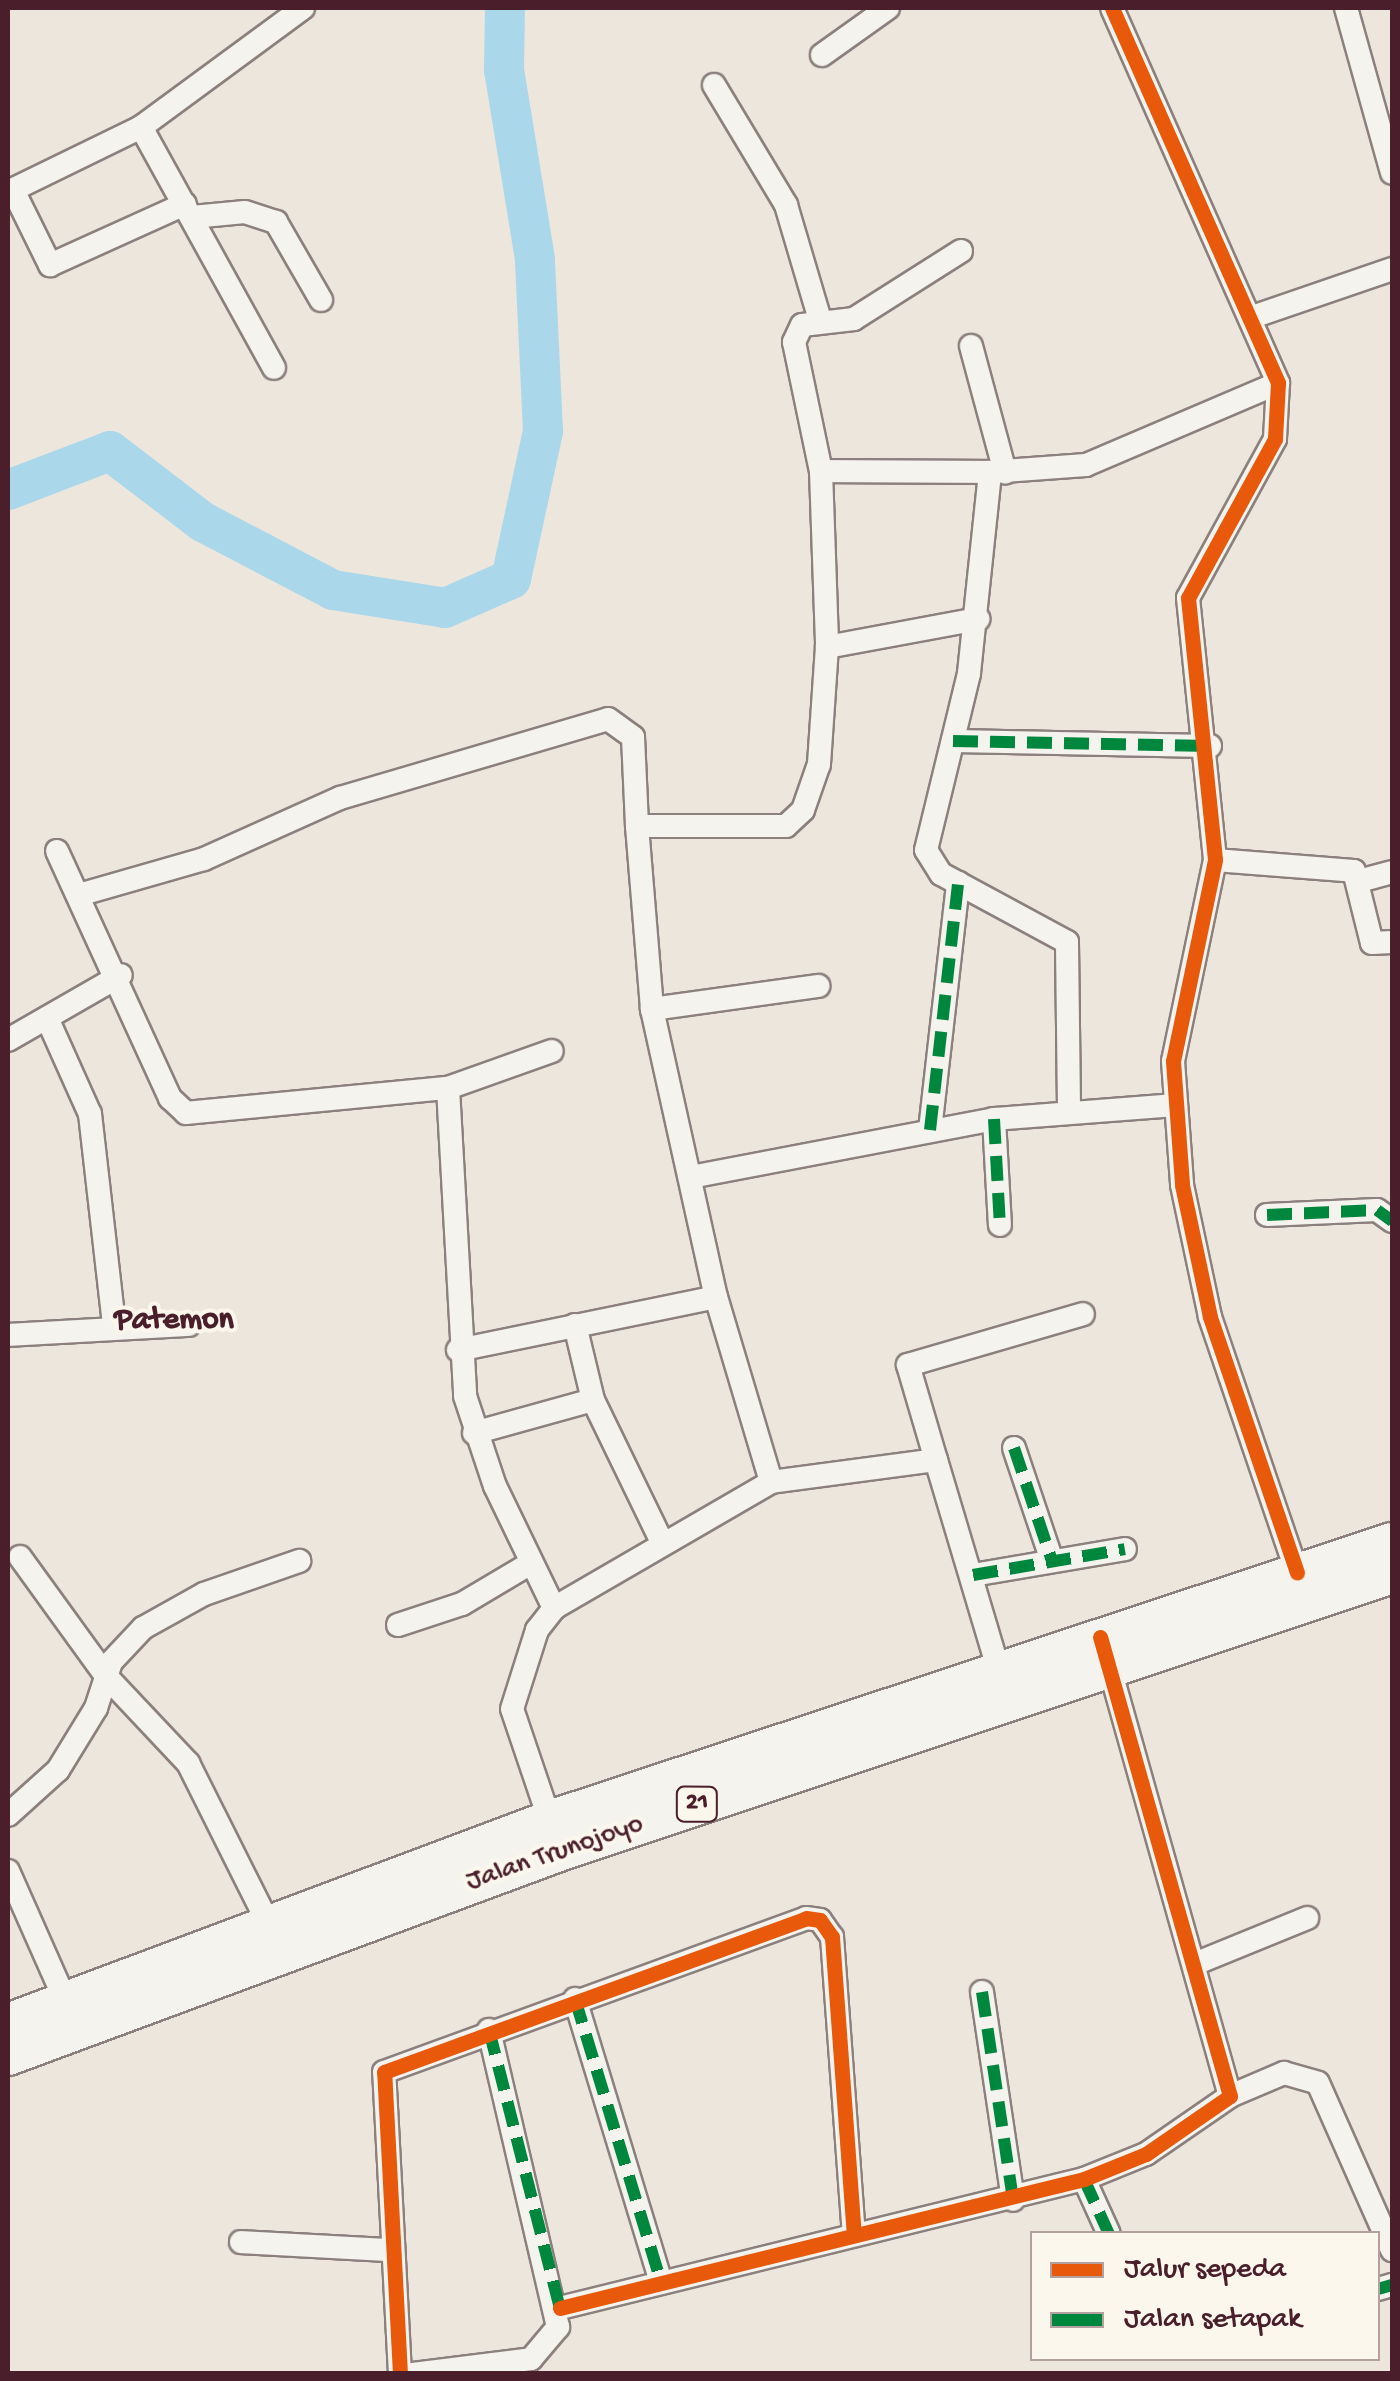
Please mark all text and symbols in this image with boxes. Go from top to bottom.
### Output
district label: Patemon [114,1302,234,1340]
road number: 21 [674,1784,720,1824]
street label: Jalan Trunojoyo [462,1808,648,1900]
legend [1030,2231,1380,2361]
text: Jalur sepeda [1124,2253,1286,2288]
text: Jalan setapak [1124,2303,1301,2338]

